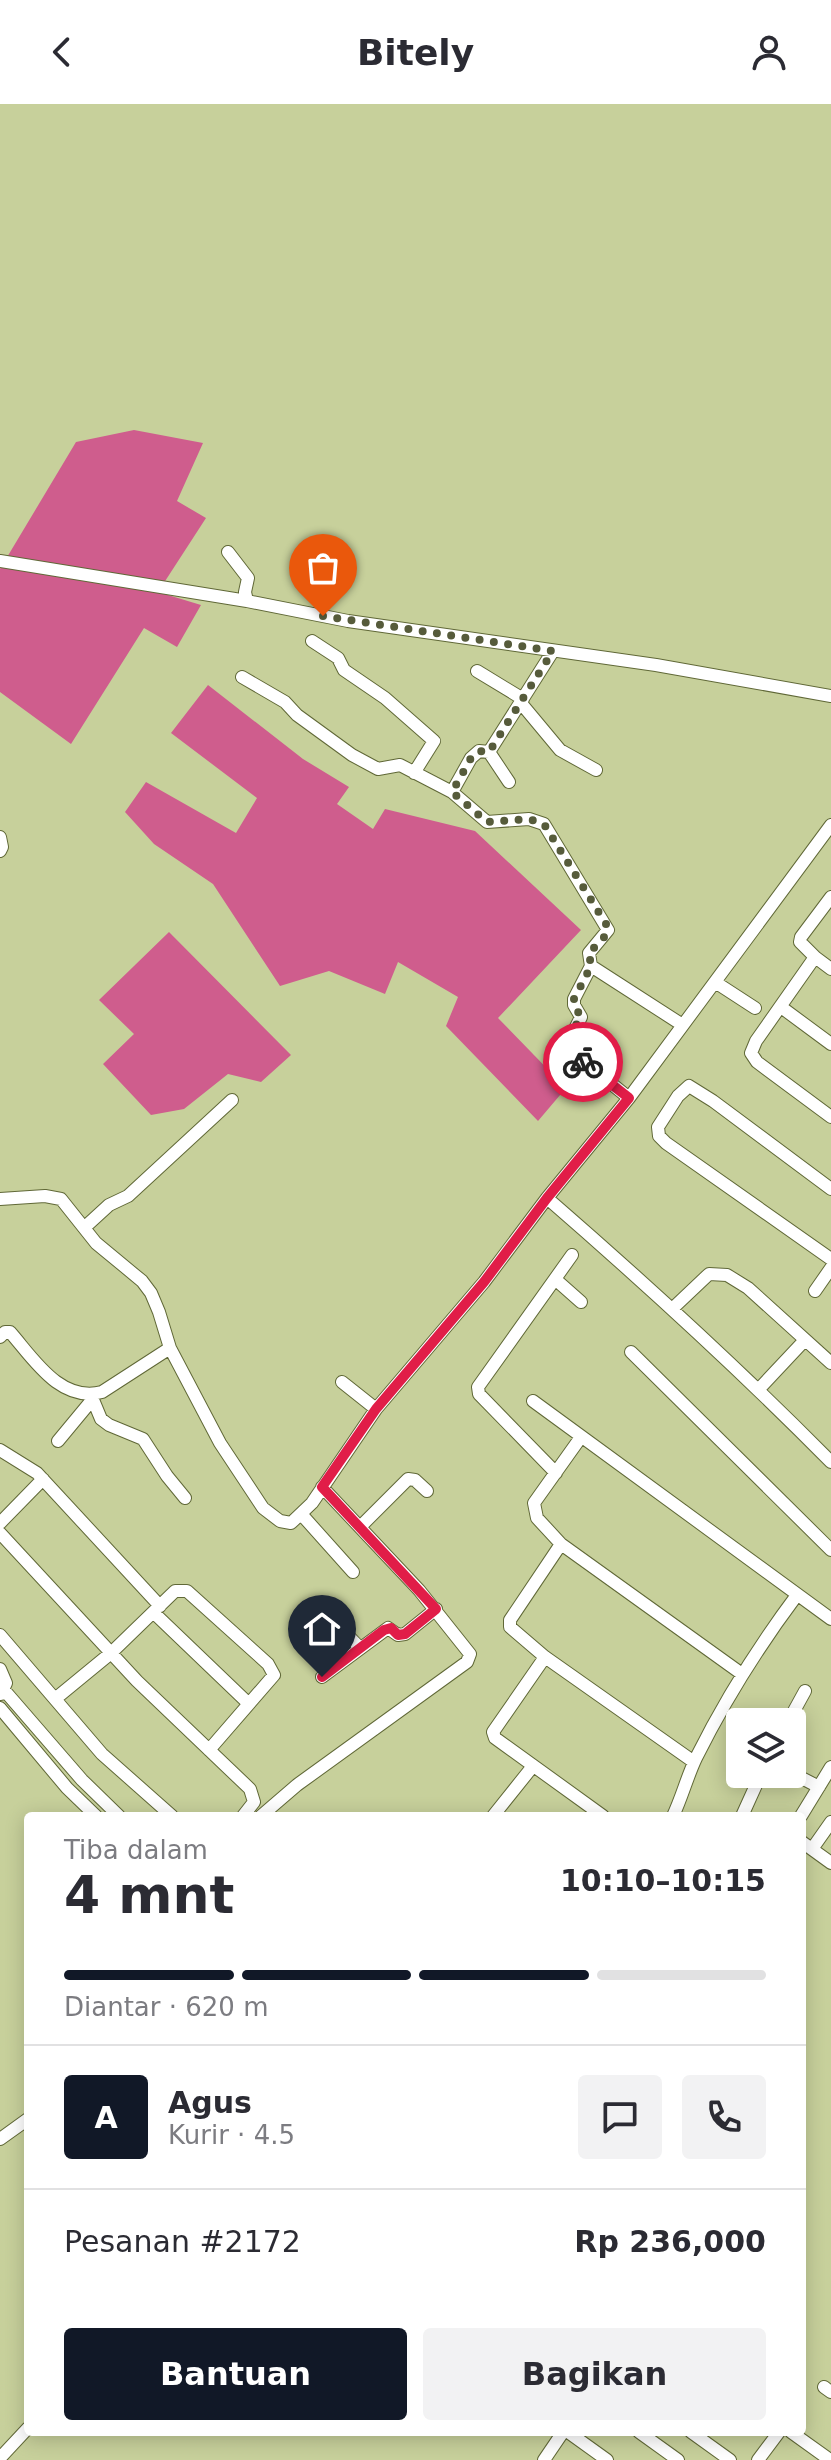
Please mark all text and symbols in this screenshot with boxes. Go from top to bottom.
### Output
icon: back [40,30,84,74]
icon: person [747,30,791,74]
text: Bitely [357,32,474,73]
pin [289,534,357,616]
icon: bag [301,546,345,590]
courier [543,1022,623,1102]
icon: bike [561,1040,605,1084]
pin [288,1595,356,1677]
icon: home [300,1607,344,1651]
map controls [726,1708,806,1788]
button: layers [726,1708,806,1788]
text: Tiba dalam [64,1835,208,1865]
text: 10:10–10:15 [560,1863,766,1898]
text: 4 mnt [64,1865,234,1925]
text: Diantar · 620 m [64,1992,268,2022]
button: chat [578,2075,662,2159]
button: phone [682,2075,766,2159]
text: Agus [168,2085,252,2120]
text: A [94,2100,118,2135]
text: Kurir · 4.5 [168,2120,295,2150]
text: Pesanan #2172 [64,2224,301,2259]
text: Rp 236,000 [574,2224,766,2259]
button: Bantuan [64,2328,407,2420]
button: Bagikan [423,2328,766,2420]

